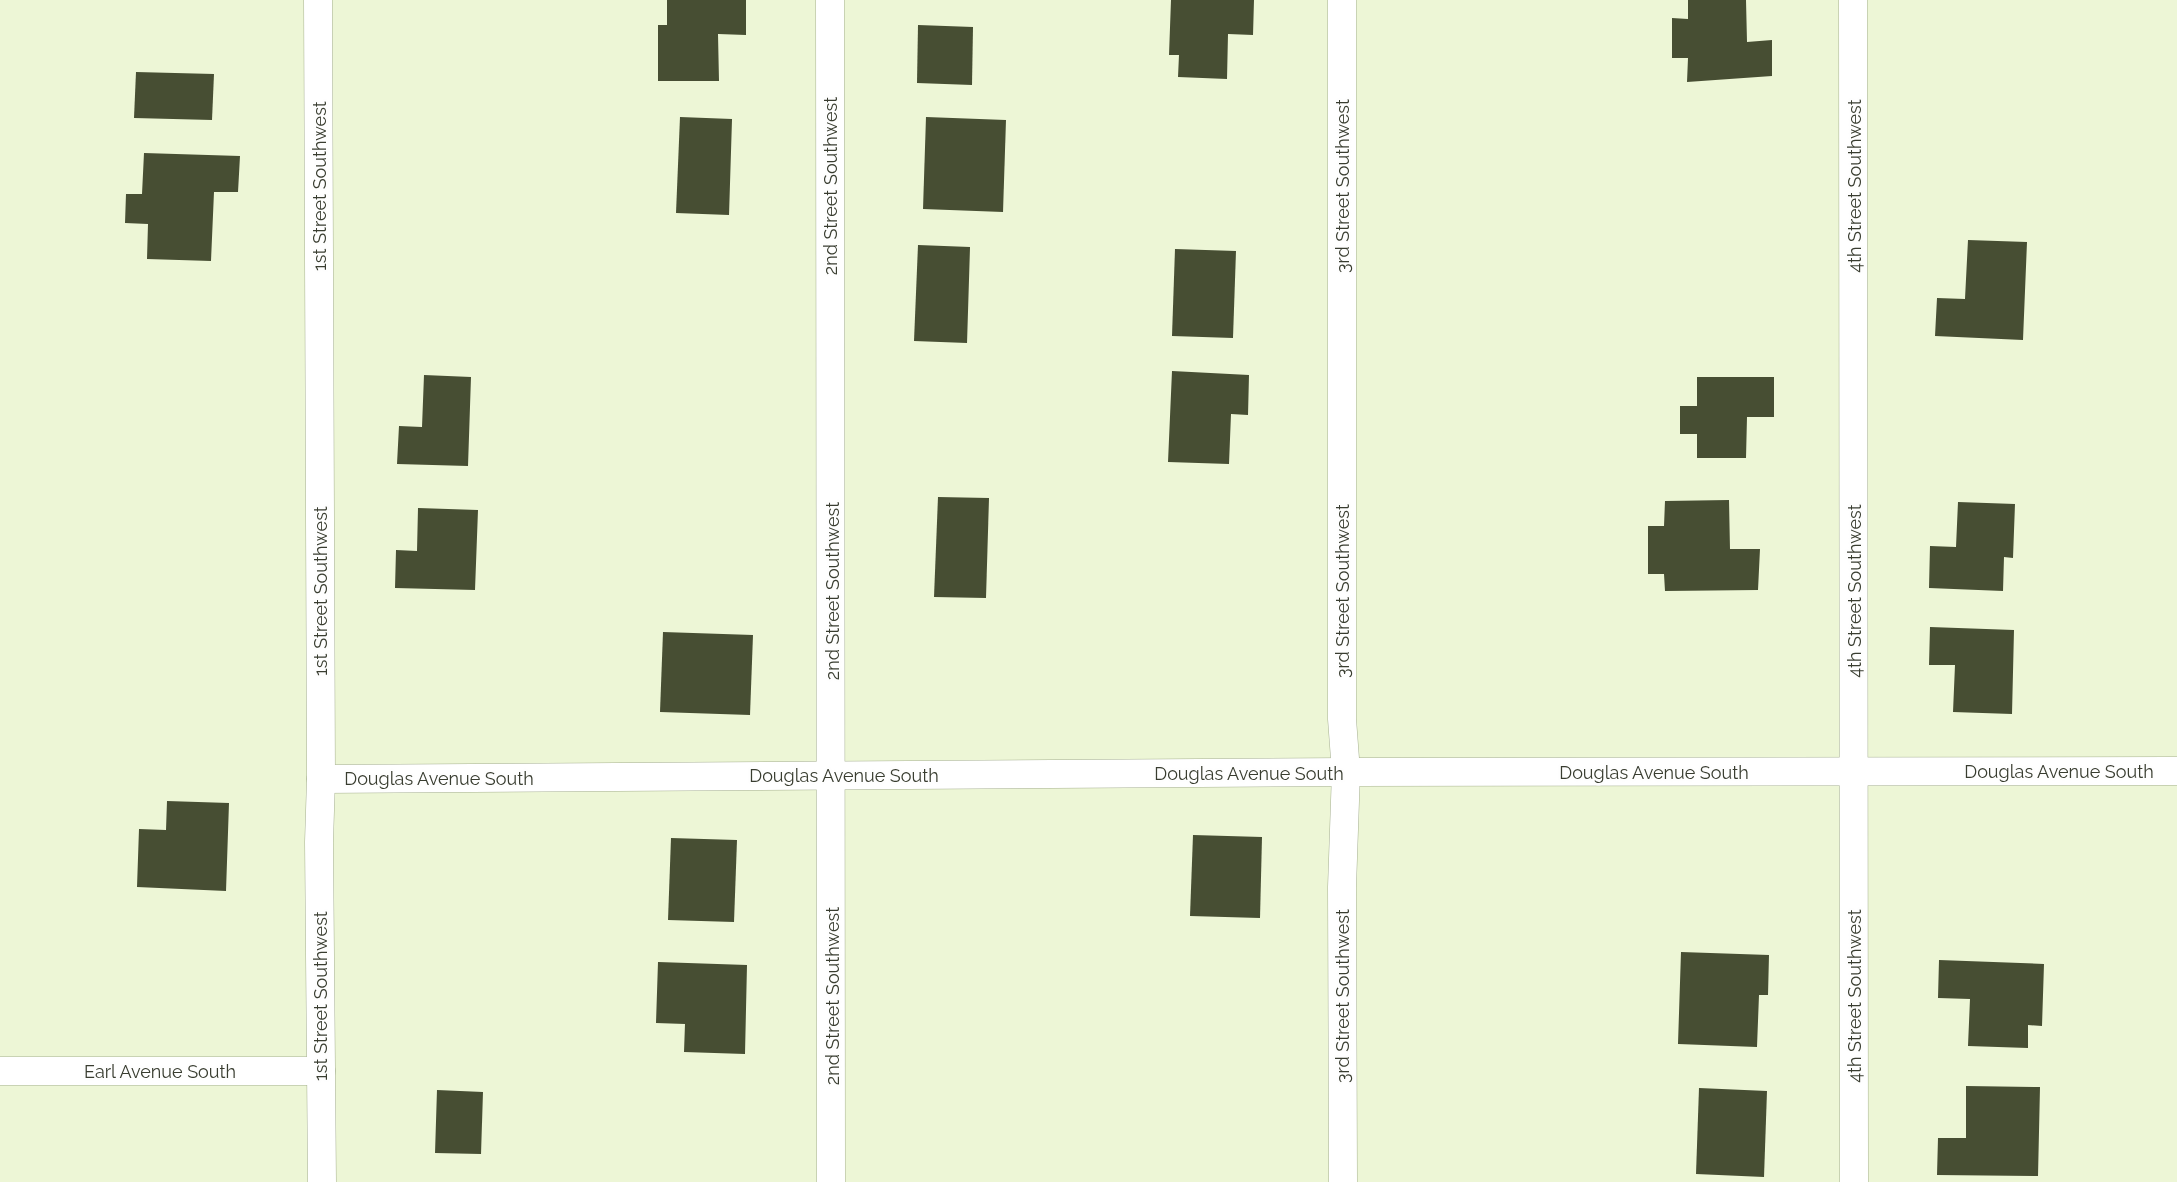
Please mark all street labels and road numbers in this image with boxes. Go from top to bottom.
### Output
street label: 2nd Street Southwest [820,97,841,275]
street label: 3rd Street Southwest [1332,99,1353,273]
street label: 4th Street Southwest [1844,99,1865,273]
street label: 1st Street Southwest [309,101,330,271]
street label: 2nd Street Southwest [822,502,843,680]
street label: 3rd Street Southwest [1332,504,1353,678]
street label: 4th Street Southwest [1844,504,1865,678]
street label: 1st Street Southwest [310,506,331,676]
street label: Douglas Avenue South [1964,761,2154,782]
street label: Douglas Avenue South [1559,762,1749,783]
street label: Douglas Avenue South [1154,763,1344,784]
street label: Douglas Avenue South [749,765,939,786]
street label: Douglas Avenue South [344,768,534,789]
street label: 2nd Street Southwest [822,907,843,1085]
street label: 3rd Street Southwest [1332,909,1353,1083]
street label: 4th Street Southwest [1844,909,1865,1083]
street label: 1st Street Southwest [310,911,331,1081]
street label: Earl Avenue South [84,1061,236,1082]

